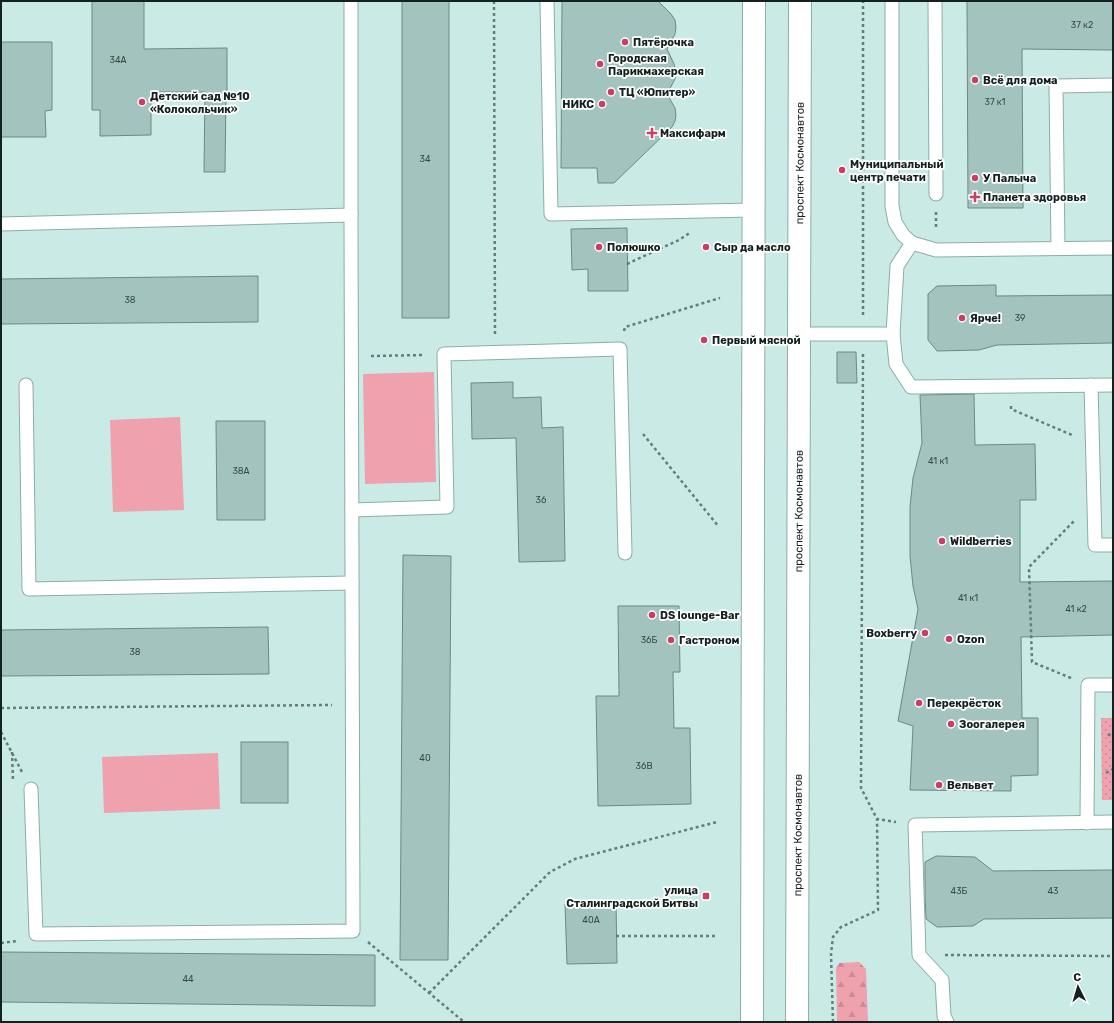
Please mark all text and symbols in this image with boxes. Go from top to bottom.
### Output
house number: 37 к2 [1071,20,1093,30]
place label: Пятёрочка [633,36,694,49]
marker: Пятёрочка [620,37,630,47]
place label: Городская Парикмахерская [608,52,704,78]
house number: 34А [109,55,127,65]
marker: Городская Парикмахерская [595,59,605,69]
place label: Всё для дома [983,74,1058,87]
marker: Всё для дома [970,75,980,85]
place label: ТЦ «Юпитер» [619,86,696,99]
marker: ТЦ «Юпитер» [606,87,616,97]
place label: Детский сад №10 «Колокольчик» [150,90,250,116]
marker: Детский сад №10 «Колокольчик» [137,97,147,107]
house number: 37 к1 [985,97,1006,107]
place label: НИКС [562,98,594,111]
marker: НИКС [597,99,607,109]
street label: проспект Космонавтов [793,102,807,224]
place label: Максифарм [660,127,726,140]
marker: Максифарм [647,128,657,138]
house number: 34 [420,154,431,164]
place label: Муниципальный центр печати [850,158,943,184]
marker: Муниципальный центр печати [837,165,847,175]
place label: У Палыча [983,172,1036,185]
marker: У Палыча [970,173,980,183]
place label: Планета здоровья [983,191,1086,204]
marker: Планета здоровья [970,192,980,202]
place label: Полюшко [607,241,661,254]
place label: Сыр да масло [714,241,791,254]
marker: Полюшко [594,242,604,252]
marker: Сыр да масло [701,242,711,252]
house number: 38 [124,295,136,305]
place label: Ярче! [970,312,1001,325]
marker: Ярче! [957,313,967,323]
house number: 39 [1015,313,1025,323]
place label: Первый мясной [712,334,801,347]
marker: Первый мясной [699,335,709,345]
street label: проспект Космонавтов [792,450,806,572]
house number: 41 к1 [928,456,948,466]
house number: 38А [232,466,250,476]
house number: 36 [536,495,547,505]
place label: Wildberries [950,535,1012,548]
marker: Wildberries [937,536,947,546]
house number: 41 к1 [958,593,978,603]
house number: 41 к2 [1065,604,1087,614]
place label: DS lounge-Bar [660,609,739,622]
marker: DS lounge-Bar [647,610,657,620]
place label: Boxberry [866,627,917,640]
marker: Boxberry [920,628,930,638]
place label: Ozon [957,633,985,646]
place label: Гастроном [679,634,740,647]
marker: Ozon [944,634,954,644]
house number: 36Б [641,635,658,645]
marker: Гастроном [666,635,676,645]
house number: 38 [129,647,141,657]
place label: Перекрёсток [927,697,1002,710]
marker: Перекрёсток [914,698,924,708]
place label: Зоогалерея [959,718,1025,731]
marker: Зоогалерея [946,719,956,729]
house number: 40 [419,753,431,763]
house number: 36В [636,761,652,771]
street label: проспект Космонавтов [791,774,805,896]
place label: Вельвет [947,779,993,792]
marker: Вельвет [934,780,944,790]
place label: улица Сталинградской Битвы [566,884,698,910]
house number: 43Б [951,886,968,896]
house number: 43 [1048,886,1059,896]
marker: улица Сталинградской Битвы [701,891,711,901]
house number: 40А [582,915,600,925]
north arrow [1058,967,1098,1007]
text: С [1073,971,1082,984]
house number: 44 [182,974,194,984]

